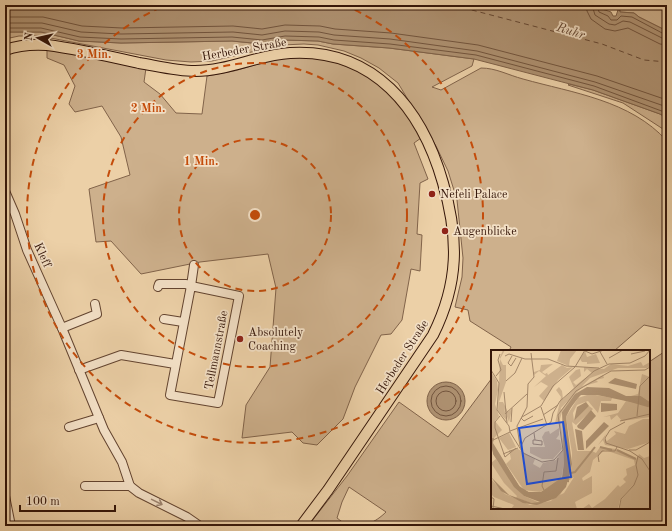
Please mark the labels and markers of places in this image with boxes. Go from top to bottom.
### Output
marker: Nefeli Palace [427,189,437,199]
place label: Nefeli Palace [440,189,508,201]
centre of rings [248,208,262,222]
marker: Augenblicke [440,226,450,236]
place label: Augenblicke [453,226,517,238]
place label: Absolutely Coaching [248,327,304,353]
marker: Absolutely Coaching [235,334,245,344]

